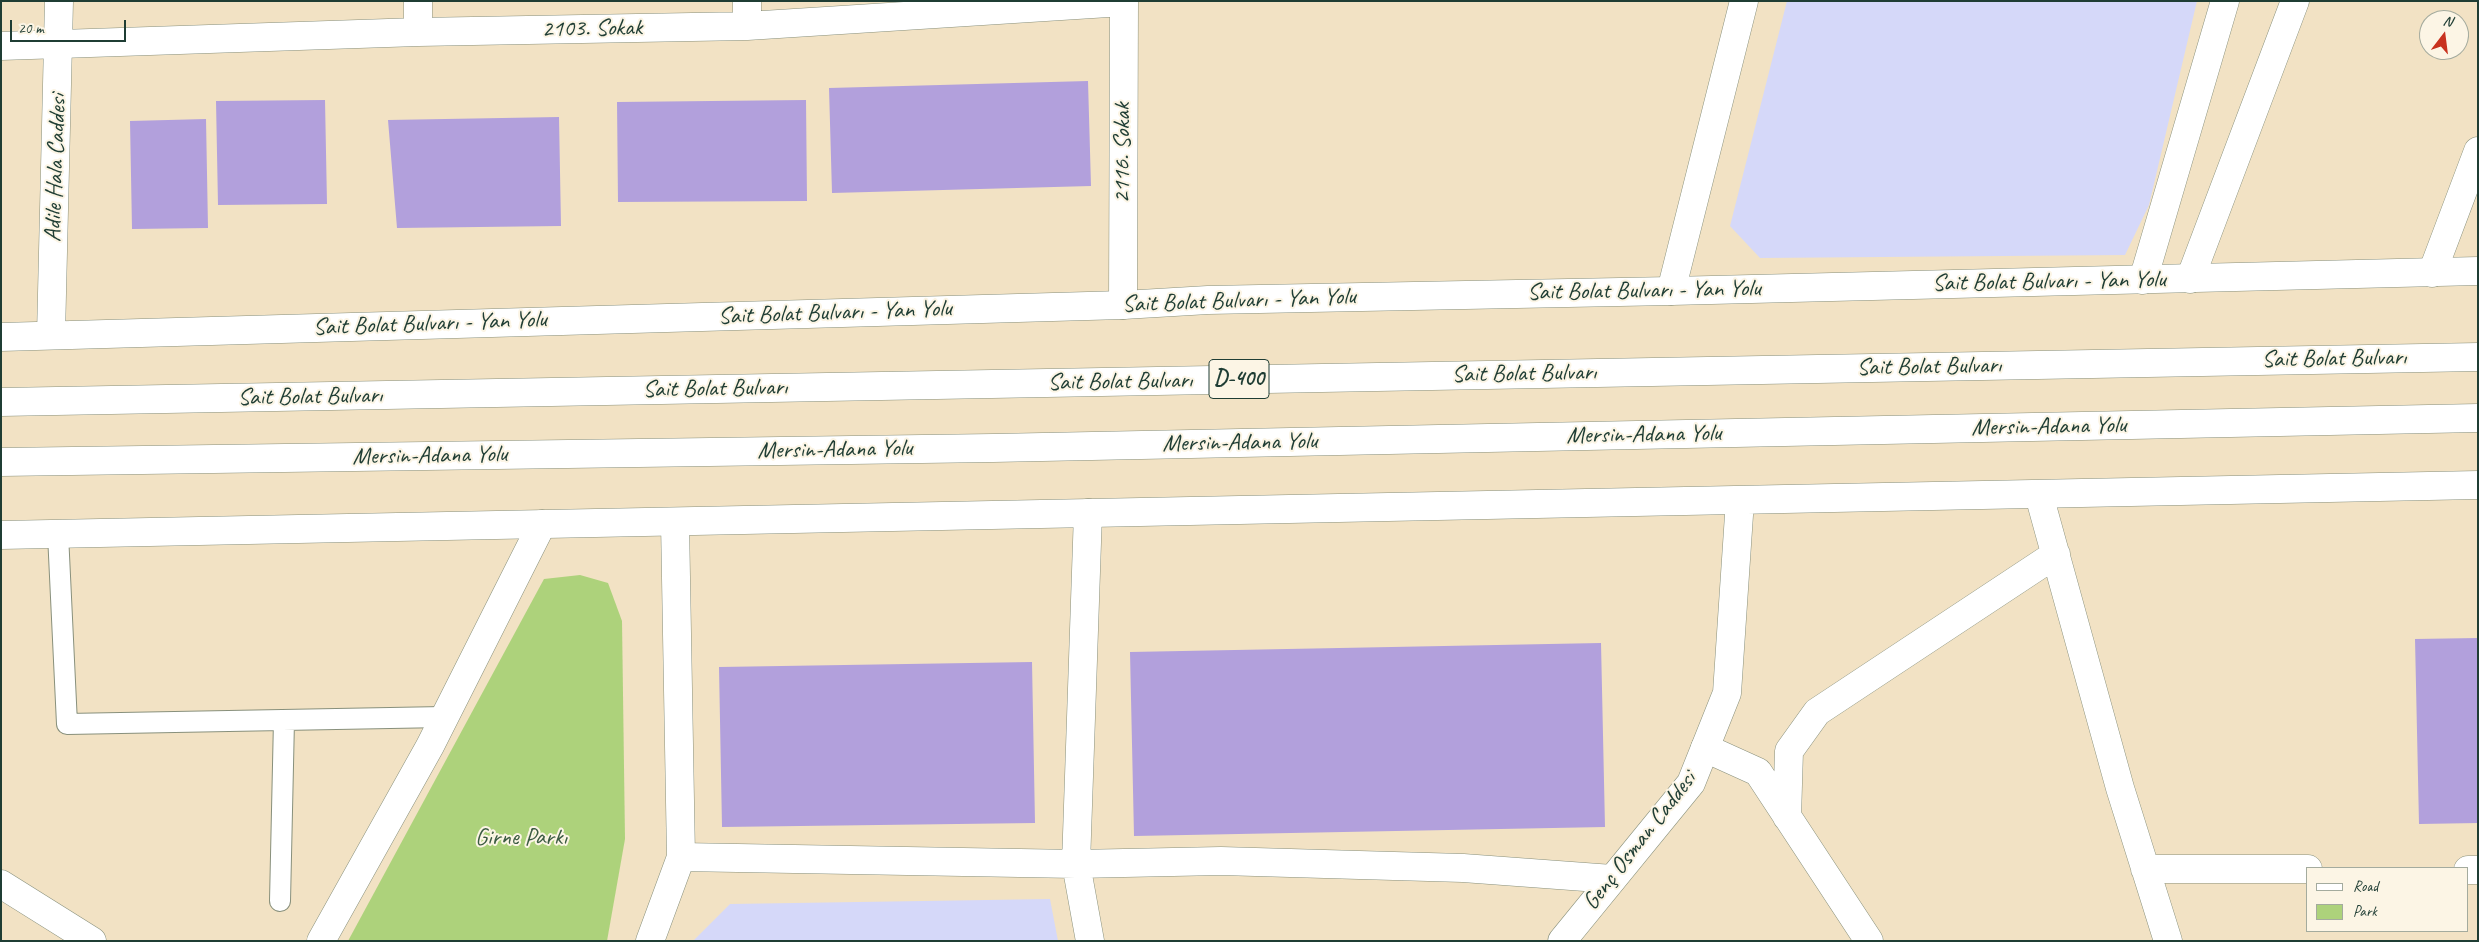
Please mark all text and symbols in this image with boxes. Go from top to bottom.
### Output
scale bar [12,10,129,42]
north arrow [2419,10,2469,60]
text: N [2441,12,2454,30]
street label: 2103. Sokak [541,14,643,44]
text: 20 m [18,19,44,38]
street label: Adile Hala Caddesi [39,93,73,243]
street label: 2116. Sokak [1109,103,1137,203]
street label: Sait Bolat Bulvarı - Yan Yolu [1932,266,2166,298]
street label: Sait Bolat Bulvarı - Yan Yolu [1527,275,1761,307]
street label: Sait Bolat Bulvarı - Yan Yolu [1122,283,1356,319]
street label: Sait Bolat Bulvarı - Yan Yolu [718,295,952,331]
street label: Sait Bolat Bulvarı - Yan Yolu [313,306,547,342]
street label: Sait Bolat Bulvarı [2261,343,2407,375]
street label: Sait Bolat Bulvarı [1856,351,2002,383]
street label: Sait Bolat Bulvarı [1451,358,1597,390]
road number: D-400 [1209,359,1269,398]
street label: Sait Bolat Bulvarı [1047,366,1193,398]
street label: Sait Bolat Bulvarı [642,373,788,405]
street label: Sait Bolat Bulvarı [237,381,383,413]
street label: Mersin-Adana Yolu [1971,411,2127,443]
street label: Mersin-Adana Yolu [1566,419,1722,451]
street label: Mersin-Adana Yolu [1162,427,1318,459]
street label: Mersin-Adana Yolu [757,434,913,466]
street label: Mersin-Adana Yolu [352,440,508,472]
street label: Genç Osman Caddesi [1577,766,1703,916]
park label: Girne Parkı [475,824,567,852]
legend [2306,867,2469,932]
text: Road [2353,877,2378,896]
text: Park [2353,902,2377,921]

